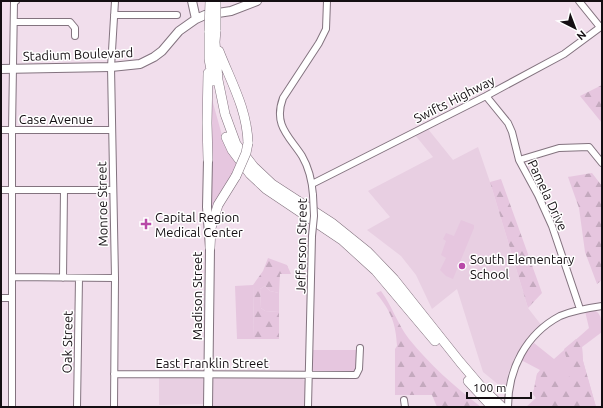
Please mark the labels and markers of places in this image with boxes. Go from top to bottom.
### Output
place label: Capital Region Medical Center [155,210,243,239]
marker: Capital Region Medical Center [140,218,152,230]
place label: South Elementary School [470,252,574,281]
marker: South Elementary School [457,261,467,271]

